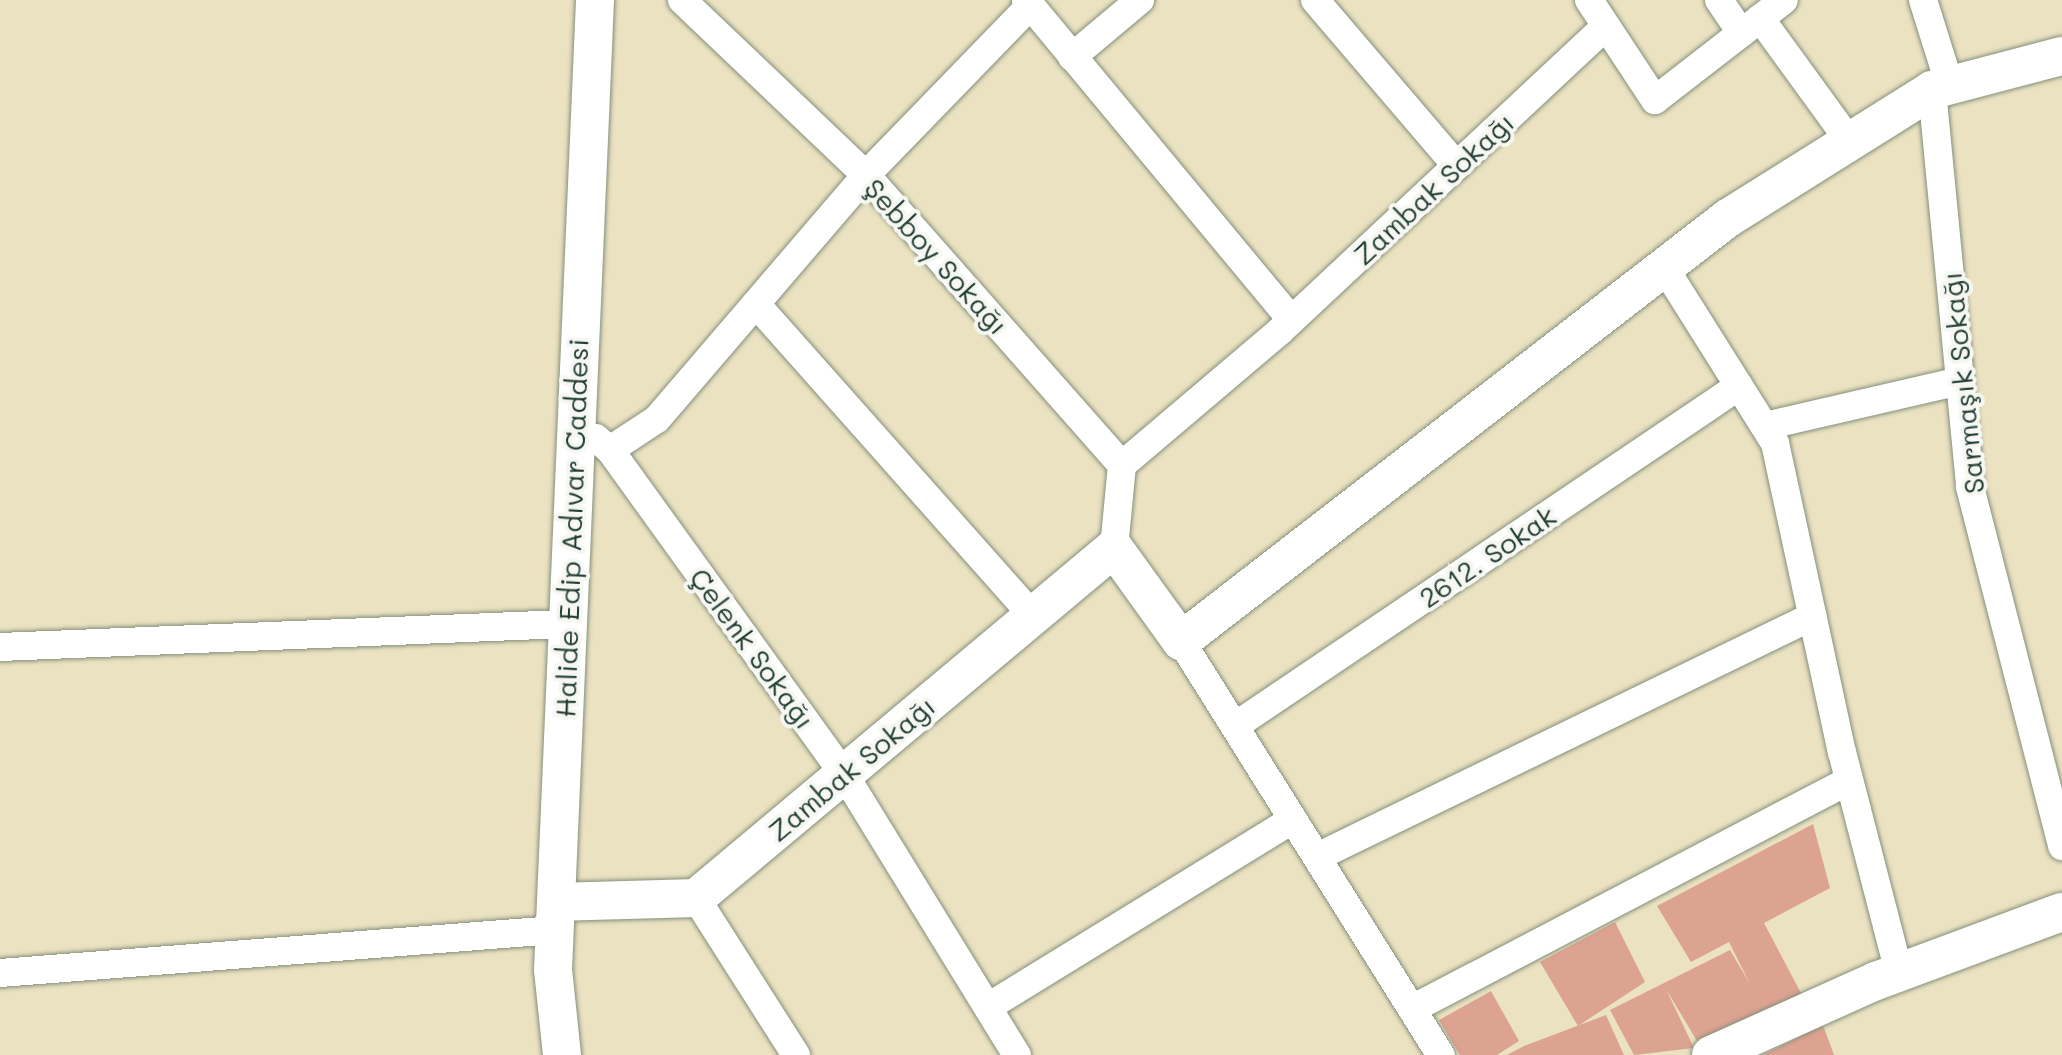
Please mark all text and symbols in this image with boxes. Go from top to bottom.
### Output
street label: Zambak Sokağı [1346,105,1520,271]
street label: Şebboy Sokağı [858,171,1016,341]
street label: Sarmaşık Sokağı [1934,270,1990,496]
street label: Halide Edip Adıvar Caddesi [548,338,594,718]
street label: 2612. Sokak [1412,498,1562,614]
street label: Çelenk Sokağı [683,561,823,735]
street label: Zambak Sokağı [761,688,941,848]

